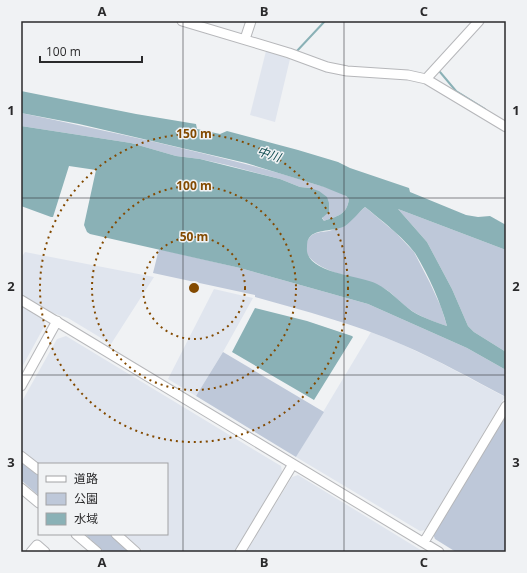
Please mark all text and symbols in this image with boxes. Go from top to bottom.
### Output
text: A [98,2,107,20]
text: B [260,2,269,20]
text: C [420,2,428,20]
scale bar [40,38,142,64]
text: 100 m [46,43,81,60]
text: 1 [7,101,15,119]
text: 1 [512,101,520,119]
text: 150 m [176,125,212,142]
water label: 中川 [255,142,285,166]
text: 100 m [176,177,212,194]
text: 50 m [180,228,208,245]
text: 2 [7,277,15,295]
text: 2 [512,277,520,295]
centre of rings [187,281,201,295]
text: 3 [7,453,15,471]
text: 3 [512,453,520,471]
legend [38,463,168,535]
text: 道路 [74,470,98,487]
text: 公園 [74,490,98,507]
text: 水域 [74,510,98,527]
text: A [98,553,107,571]
text: B [260,553,269,571]
text: C [420,553,428,571]

